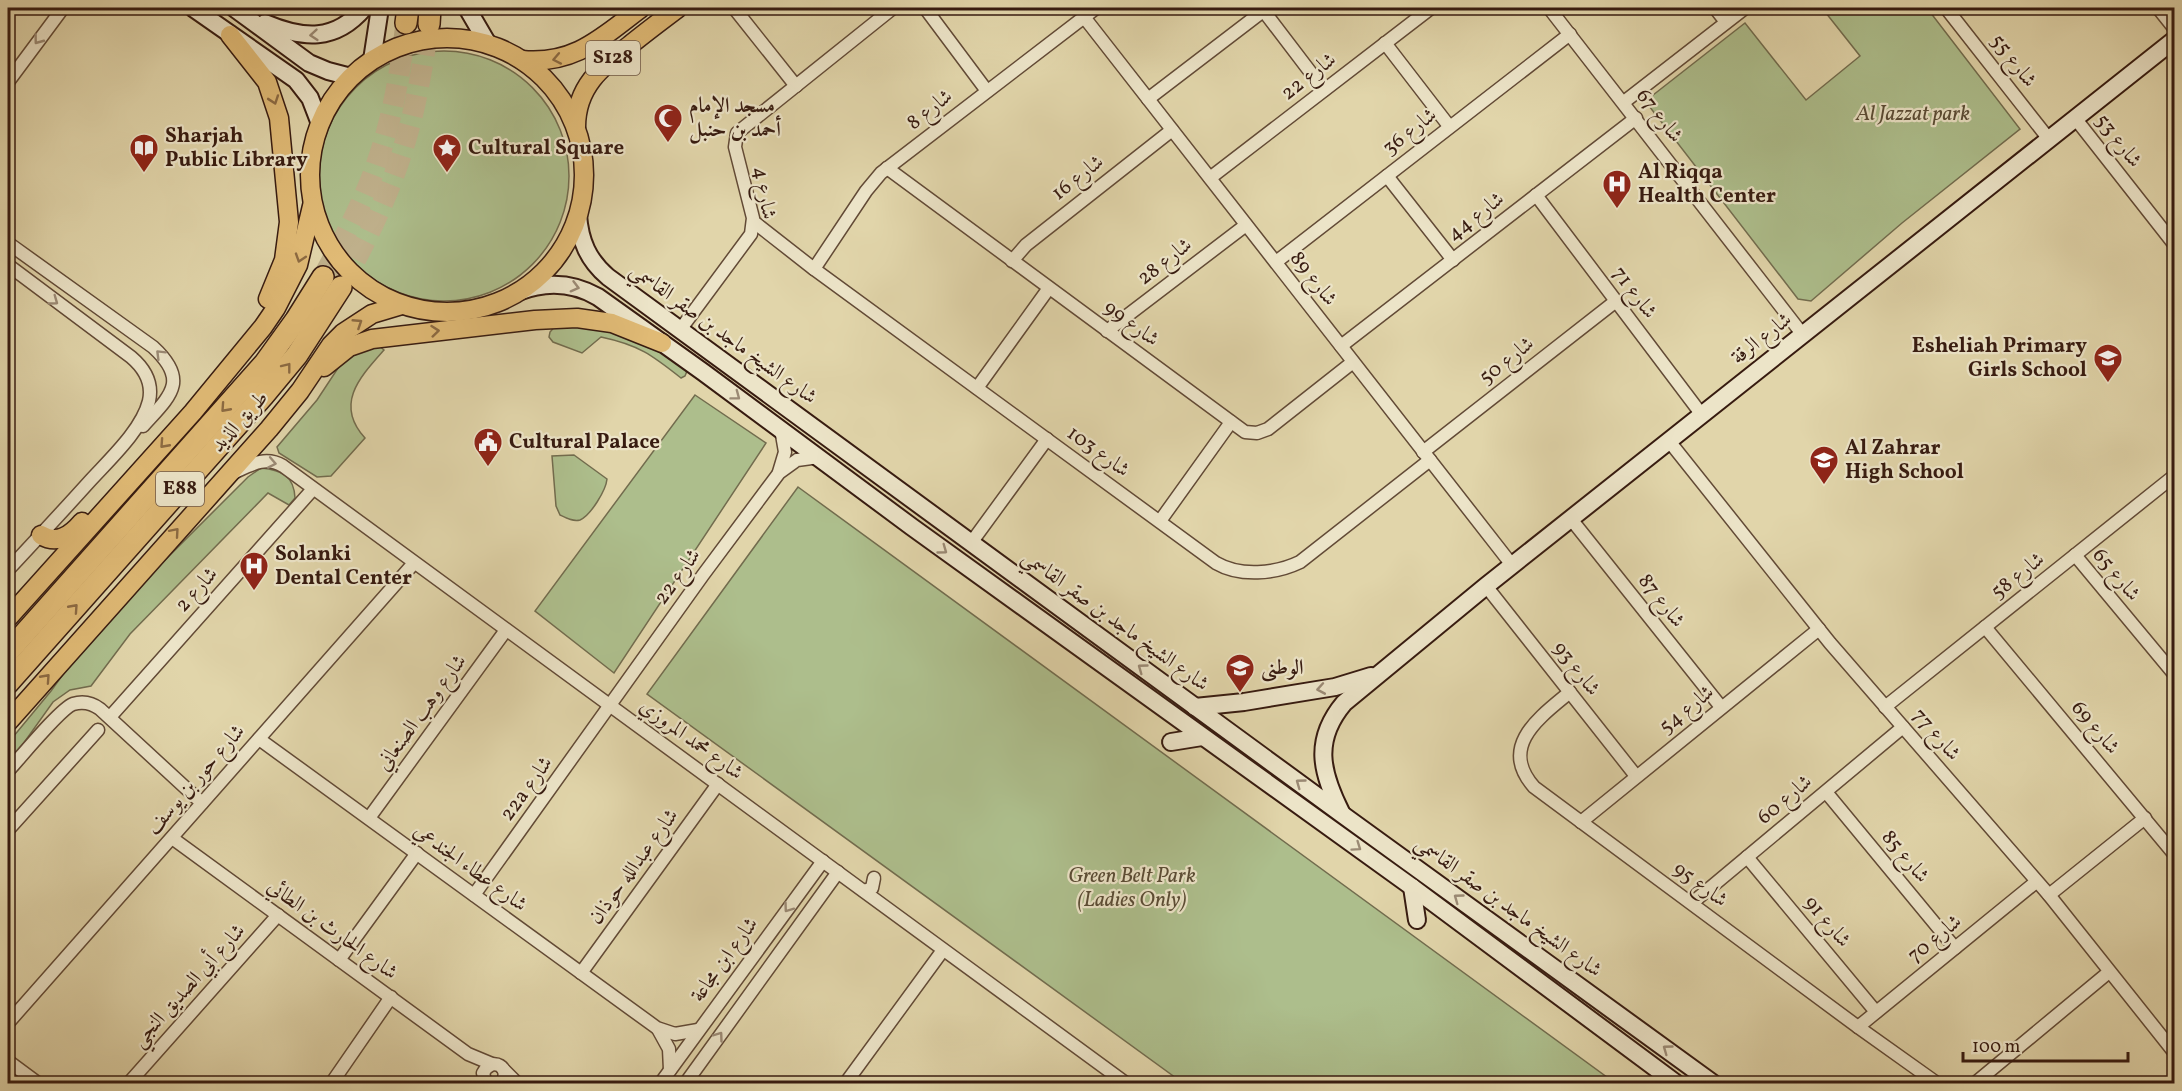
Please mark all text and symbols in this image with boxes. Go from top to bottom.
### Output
one-way arrow [310,28,319,41]
street label: شارع 55 [1981,28,2043,95]
one-way arrow [35,33,46,44]
road number: S128 [586,41,640,75]
street label: شارع 22 [1275,46,1344,109]
one-way arrow [552,52,562,65]
street label: شارع 8 [901,83,960,139]
street label: شارع 67 [1627,83,1689,150]
place label: مسجد الإمام أحمد بن حنبل [689,92,781,145]
one-way arrow [266,94,279,105]
park label: Al Jazzat park [1855,100,1970,129]
street label: شارع 36 [1377,101,1445,164]
mosque icon: مسجد الإمام أحمد بن حنبل [652,102,684,144]
street label: شارع 53 [2086,108,2148,175]
place label: Sharjah Public Library [165,122,308,175]
library icon: Sharjah Public Library [128,132,160,174]
place icon: Cultural Square [431,132,463,174]
place label: Cultural Square [468,134,624,163]
street label: شارع 16 [1046,148,1112,209]
place label: Al Riqqa Health Center [1638,158,1776,211]
street label: شارع 4 [743,164,783,222]
hospital icon: Al Riqqa Health Center [1601,168,1633,210]
street label: شارع 44 [1441,185,1512,250]
street label: شارع 28 [1131,231,1200,294]
street label: شارع 89 [1281,246,1344,314]
one-way arrow [294,252,307,263]
street label: شارع الشيخ ماجد بن صقر القاسمي [621,256,823,415]
street label: شارع 71 [1603,261,1663,326]
one-way arrow [570,280,580,293]
one-way arrow [47,294,58,305]
street label: شارع 99 [1096,294,1165,356]
street label: شارع الرقة [1725,306,1800,374]
one-way arrow [352,318,362,330]
one-way arrow [430,325,439,338]
street label: شارع 50 [1473,330,1542,393]
place label: Esheliah Primary Girls School [1912,332,2087,385]
school or university icon: Esheliah Primary Girls School [2092,342,2124,384]
one-way arrow [156,351,167,361]
one-way arrow [280,363,291,374]
street label: طريق الذيد [204,385,276,459]
one-way arrow [729,389,740,400]
one-way arrow [221,401,232,412]
street label: شارع 103 [1059,419,1136,486]
public building icon: Cultural Palace [472,426,504,468]
place label: Cultural Palace [509,428,660,457]
place label: Al Zahrar High School [1845,434,1964,487]
one-way arrow [160,437,171,447]
school or university icon: Al Zahrar High School [1808,444,1840,486]
one-way arrow [267,456,277,469]
road number: E88 [156,472,204,506]
one-way arrow [168,528,179,539]
place label: Solanki Dental Center [275,540,412,593]
one-way arrow [937,542,948,553]
street label: شارع 65 [2084,542,2147,609]
street label: شارع 22 [648,543,710,612]
street label: شارع الشيخ ماجد بن صقر القاسمي [1013,543,1215,702]
street label: شارع 58 [1985,546,2052,608]
hospital icon: Solanki Dental Center [238,550,270,592]
street label: شارع 2 [169,561,227,620]
street label: شارع 87 [1629,568,1691,635]
one-way arrow [67,604,78,614]
street label: شارع 93 [1544,636,1606,704]
street label: شارع وهب الصنعاني [370,649,476,778]
school or university icon: الوطنی [1224,652,1256,694]
place label: الوطنی [1261,654,1304,683]
one-way arrow [1138,664,1149,675]
one-way arrow [39,674,50,685]
street label: شارع 54 [1653,679,1722,743]
one-way arrow [1316,682,1326,695]
street label: شارع محمد المروزي [632,692,749,789]
street label: شارع 69 [2062,695,2126,762]
street label: شارع 77 [1904,702,1967,769]
street label: شارع حور بن يوسف [140,718,254,843]
street label: 22a شارع [494,751,562,829]
street label: شارع 60 [1751,768,1820,833]
one-way arrow [1295,780,1306,791]
street label: شارع عبدالله حوذان [582,803,688,932]
street label: شارع عطاء الجندعي [406,817,533,921]
street label: شارع 85 [1873,824,1936,891]
street label: شارع الشيخ ماجد بن صقر القاسمي [1406,829,1608,988]
one-way arrow [1351,840,1362,851]
street label: شارع 95 [1665,855,1733,916]
park label: Green Belt Park (Ladies Only) [1068,862,1196,915]
street label: شارع الحارث بن الطائي [260,873,403,989]
street label: شارع 91 [1795,890,1857,955]
one-way arrow [1453,894,1464,905]
one-way arrow [784,901,795,912]
street label: شارع 70 [1902,908,1970,972]
street label: شارع ابن مجاعة [684,912,767,1010]
street label: شارع أبي الصديق النجي [124,916,256,1057]
scale bar [1963,1025,2128,1063]
one-way arrow [712,1032,723,1043]
text: 100 m [1972,1035,2021,1060]
one-way arrow [1662,1045,1673,1056]

